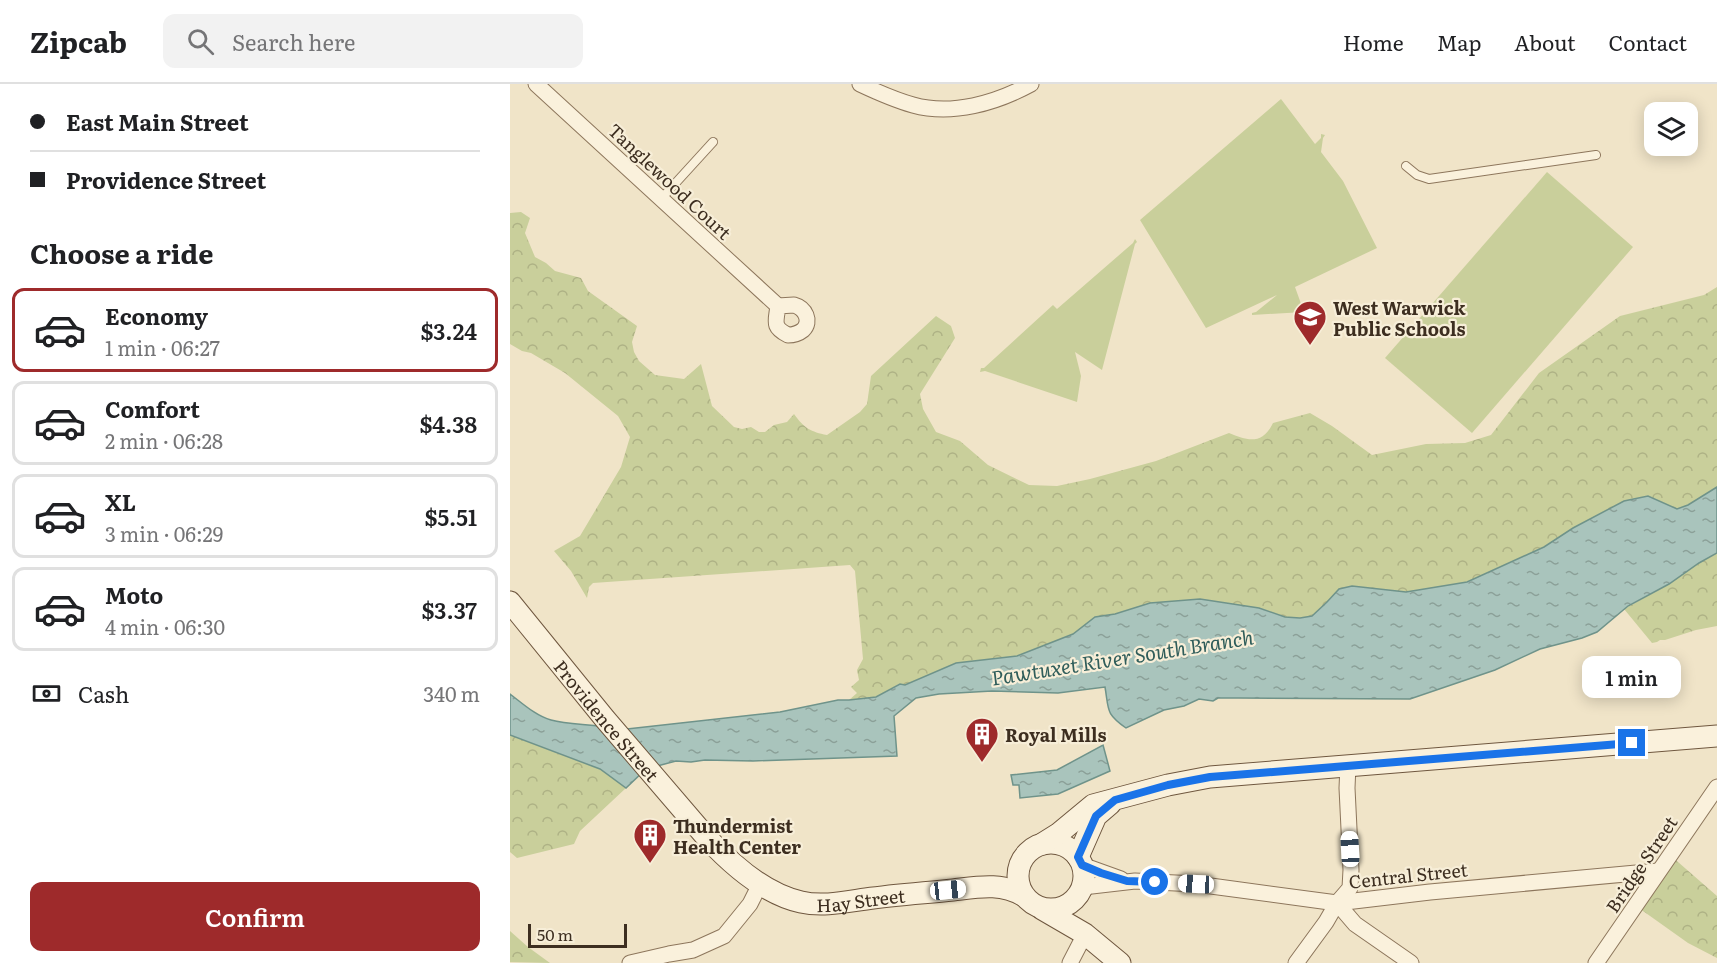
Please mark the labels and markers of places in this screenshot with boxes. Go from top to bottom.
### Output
place label: West Warwick Public Schools [1333,294,1467,342]
school or university icon: West Warwick Public Schools [1292,299,1328,346]
building icon: Royal Mills [964,716,1000,763]
place label: Royal Mills [1005,721,1107,748]
place label: Thundermist Health Center [673,812,801,860]
building icon: Thundermist Health Center [632,817,668,864]

